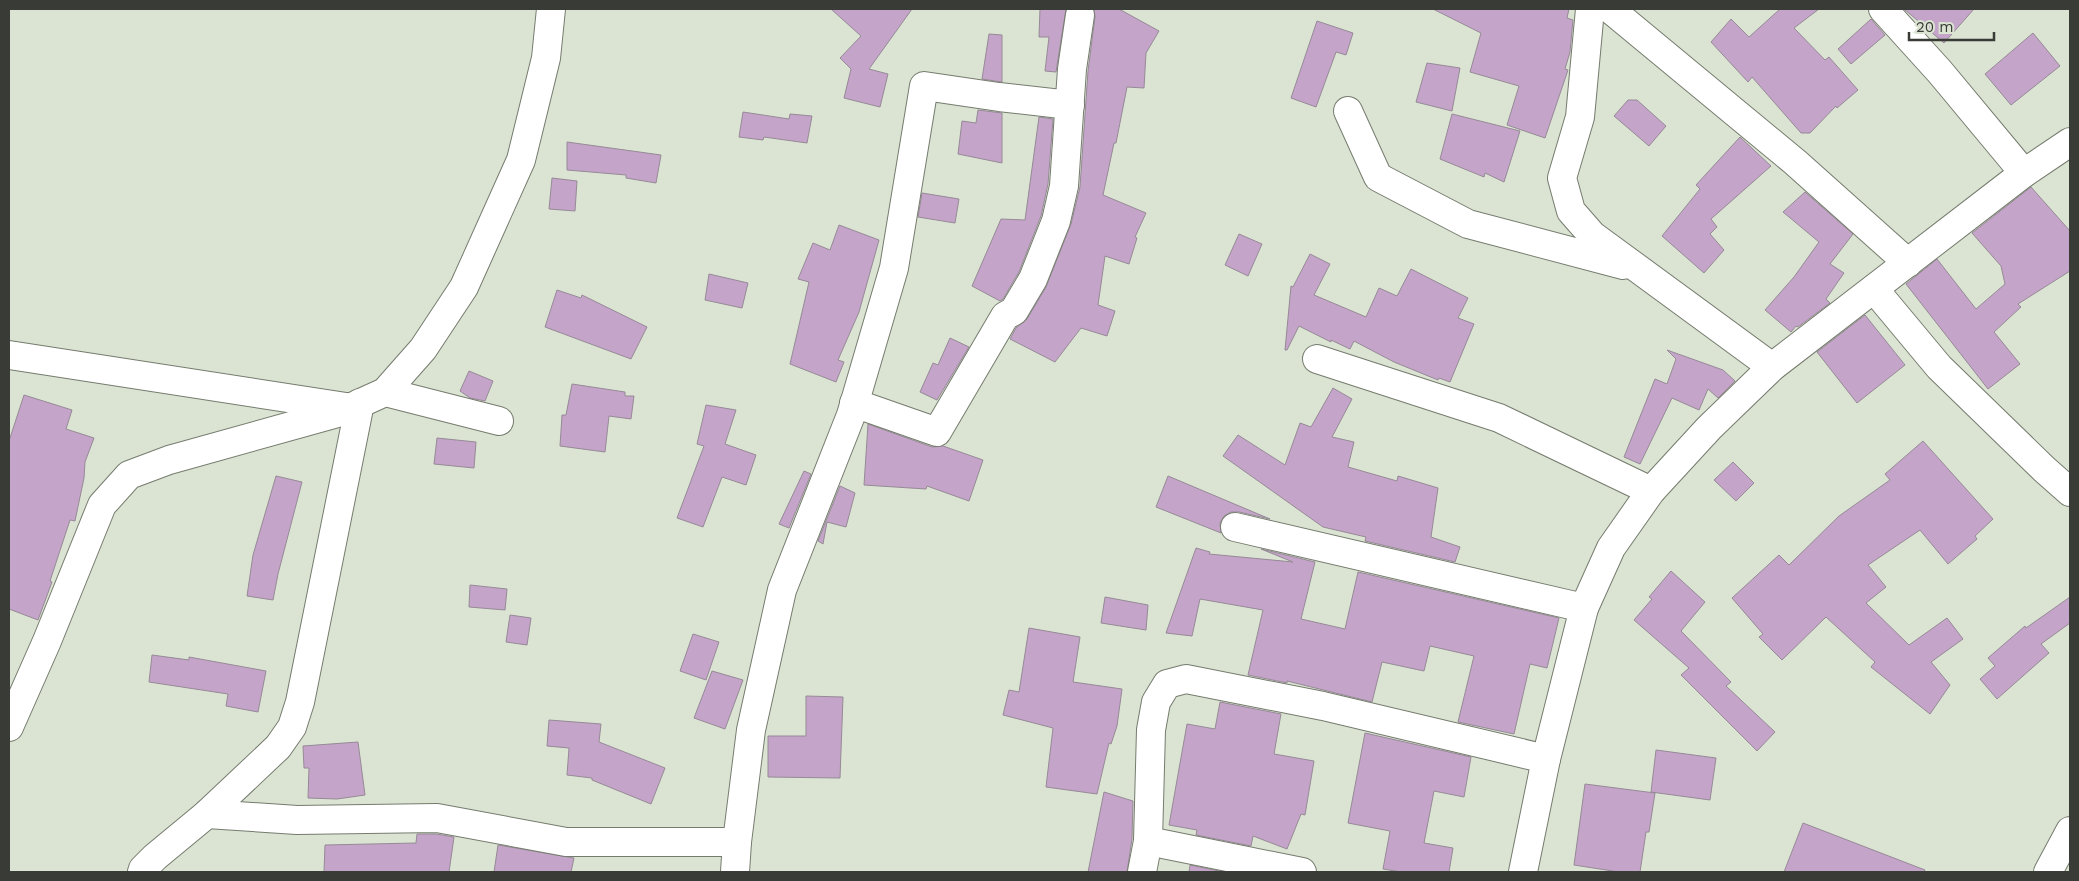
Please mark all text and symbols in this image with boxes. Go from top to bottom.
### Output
scale bar [1909,10,1994,42]
text: 20 m [1916,18,1954,36]

